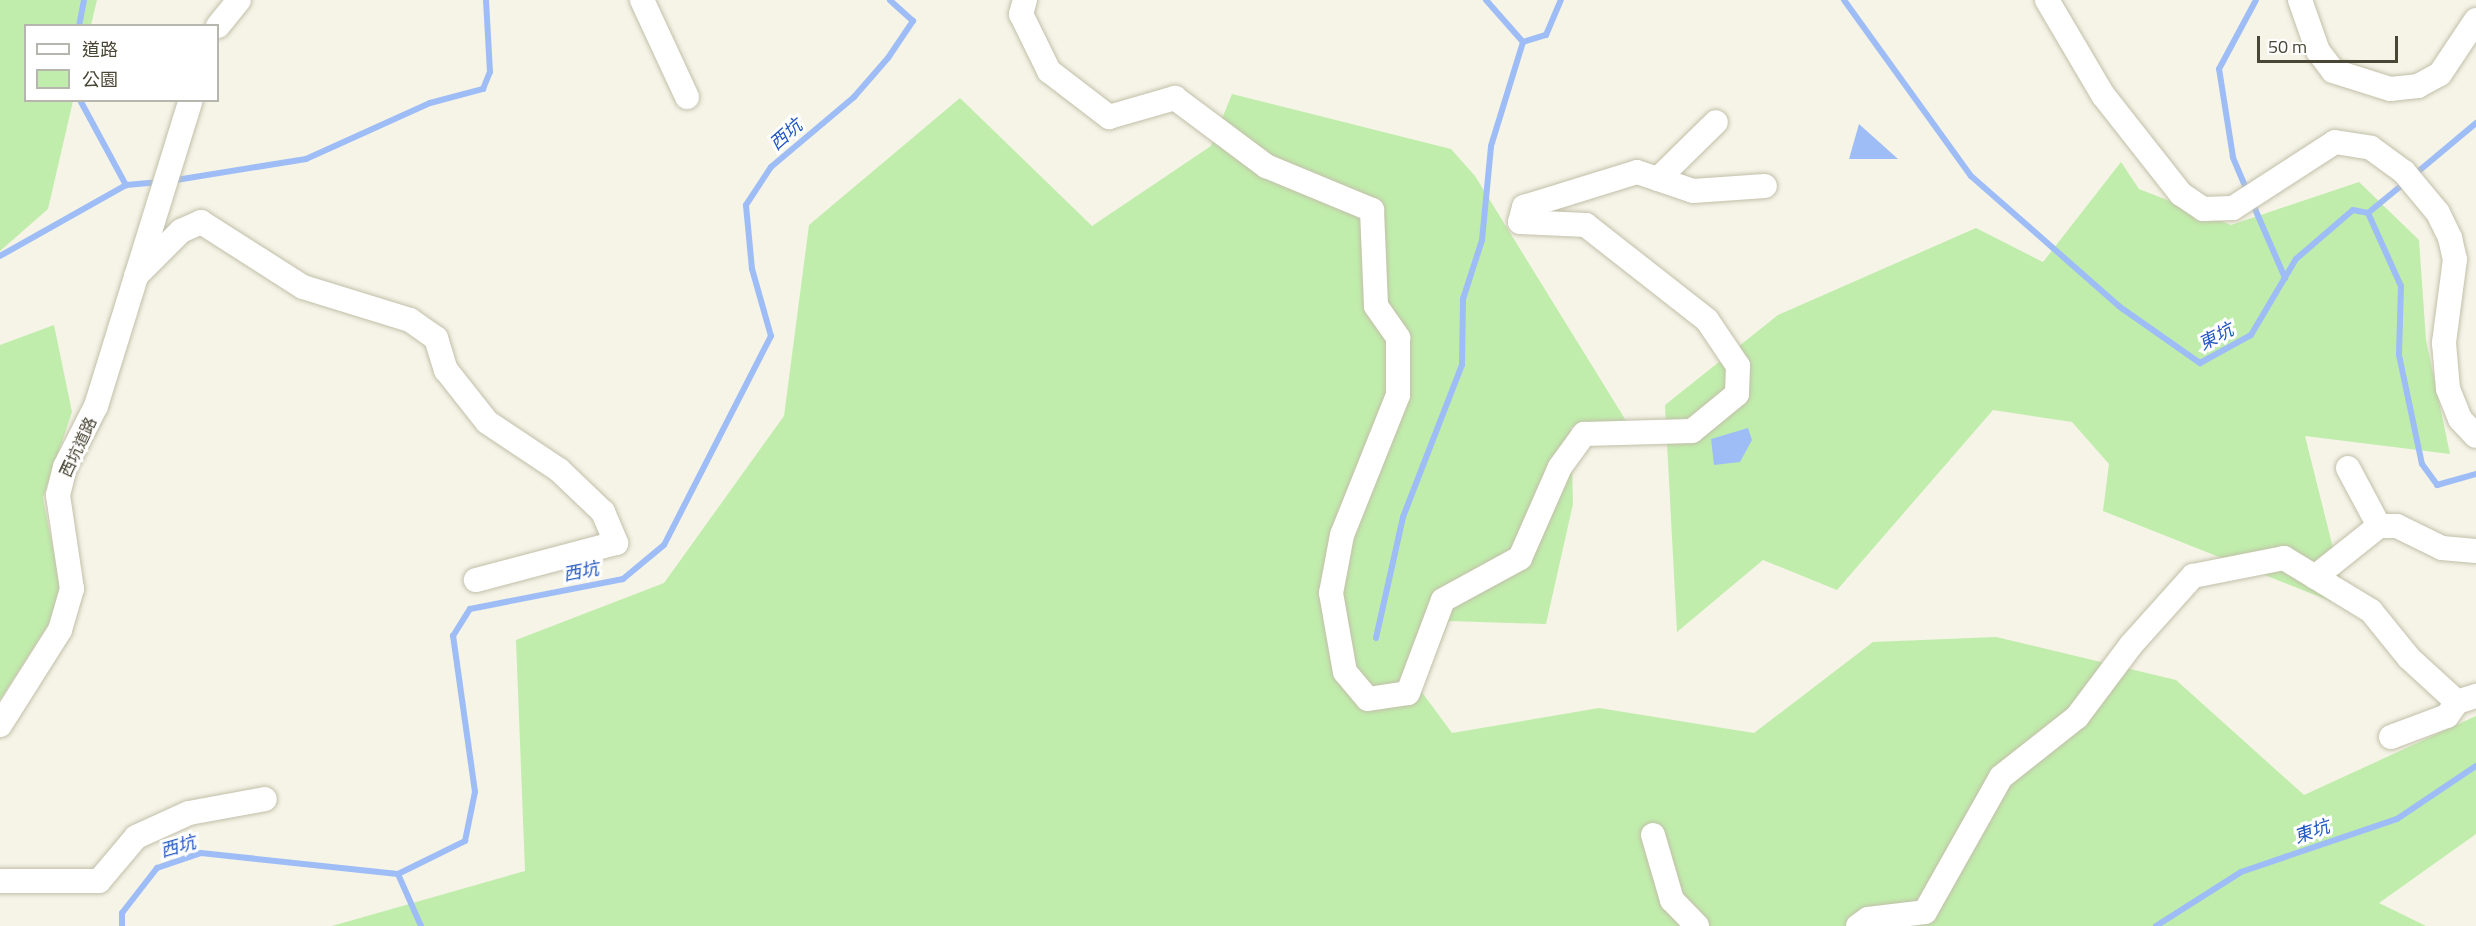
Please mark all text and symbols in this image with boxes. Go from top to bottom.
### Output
legend [24,24,219,102]
scale bar [2260,24,2401,62]
text: 50 m [2268,33,2307,60]
text: 道路 [82,36,118,63]
text: 公園 [82,66,118,93]
water label: 西坑 [765,115,807,155]
water label: 東坑 [2195,319,2237,355]
street label: 西坑道路 [56,414,100,480]
water label: 西坑 [561,558,601,586]
water label: 東坑 [2291,816,2333,848]
water label: 西坑 [158,832,198,862]

